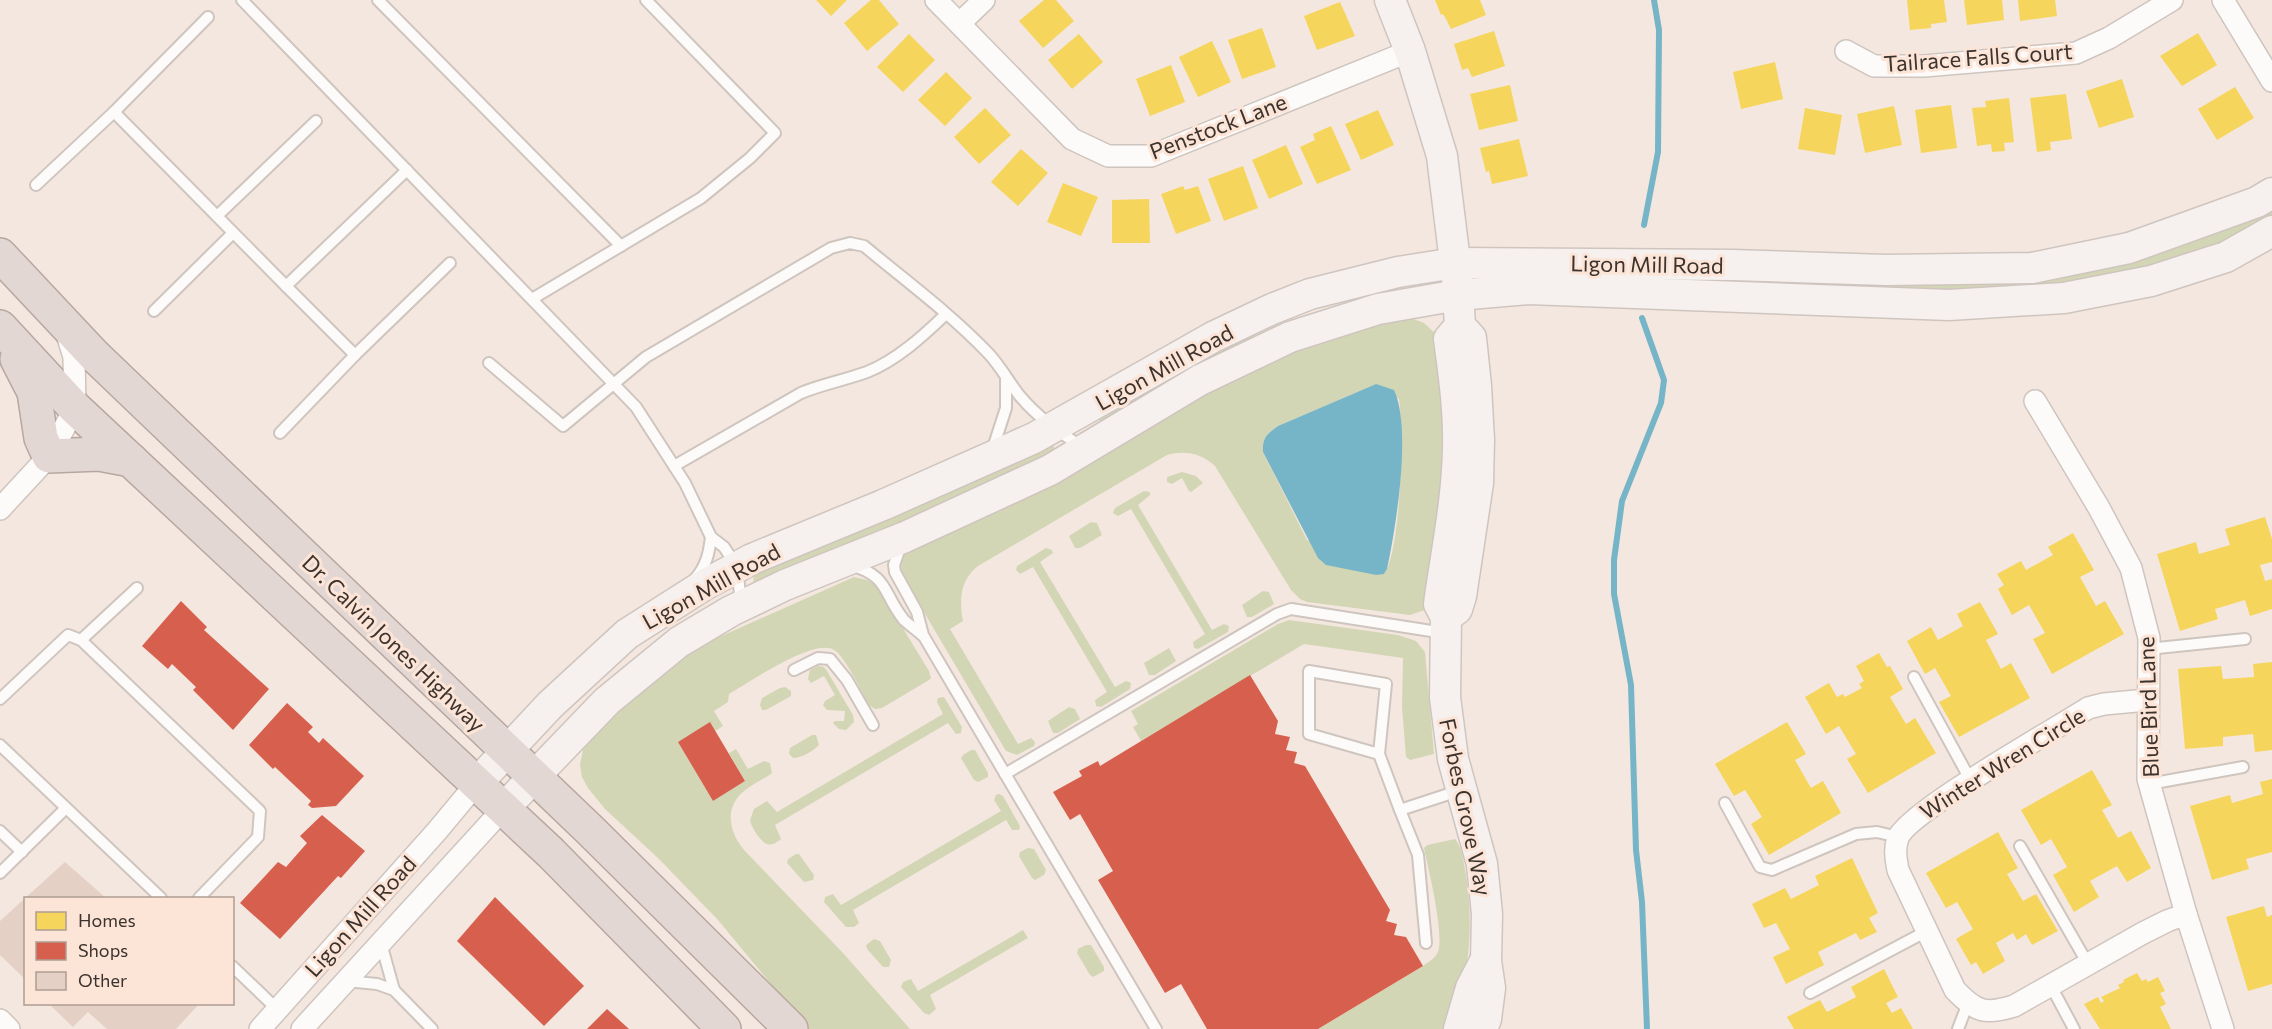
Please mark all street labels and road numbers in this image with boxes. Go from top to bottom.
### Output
street label: Tailrace Falls Court [1883,37,2073,77]
street label: Penstock Lane [1146,87,1290,165]
street label: Ligon Mill Road [1570,249,1724,279]
street label: Ligon Mill Road [1090,318,1238,416]
street label: Ligon Mill Road [637,537,785,635]
street label: Dr. Calvin Jones Highway [297,549,491,737]
street label: Blue Bird Lane [2132,636,2164,778]
street label: Winter Wren Circle [1914,701,2090,825]
street label: Forbes Grove Way [1434,716,1498,898]
street label: Ligon Mill Road [299,850,421,982]

